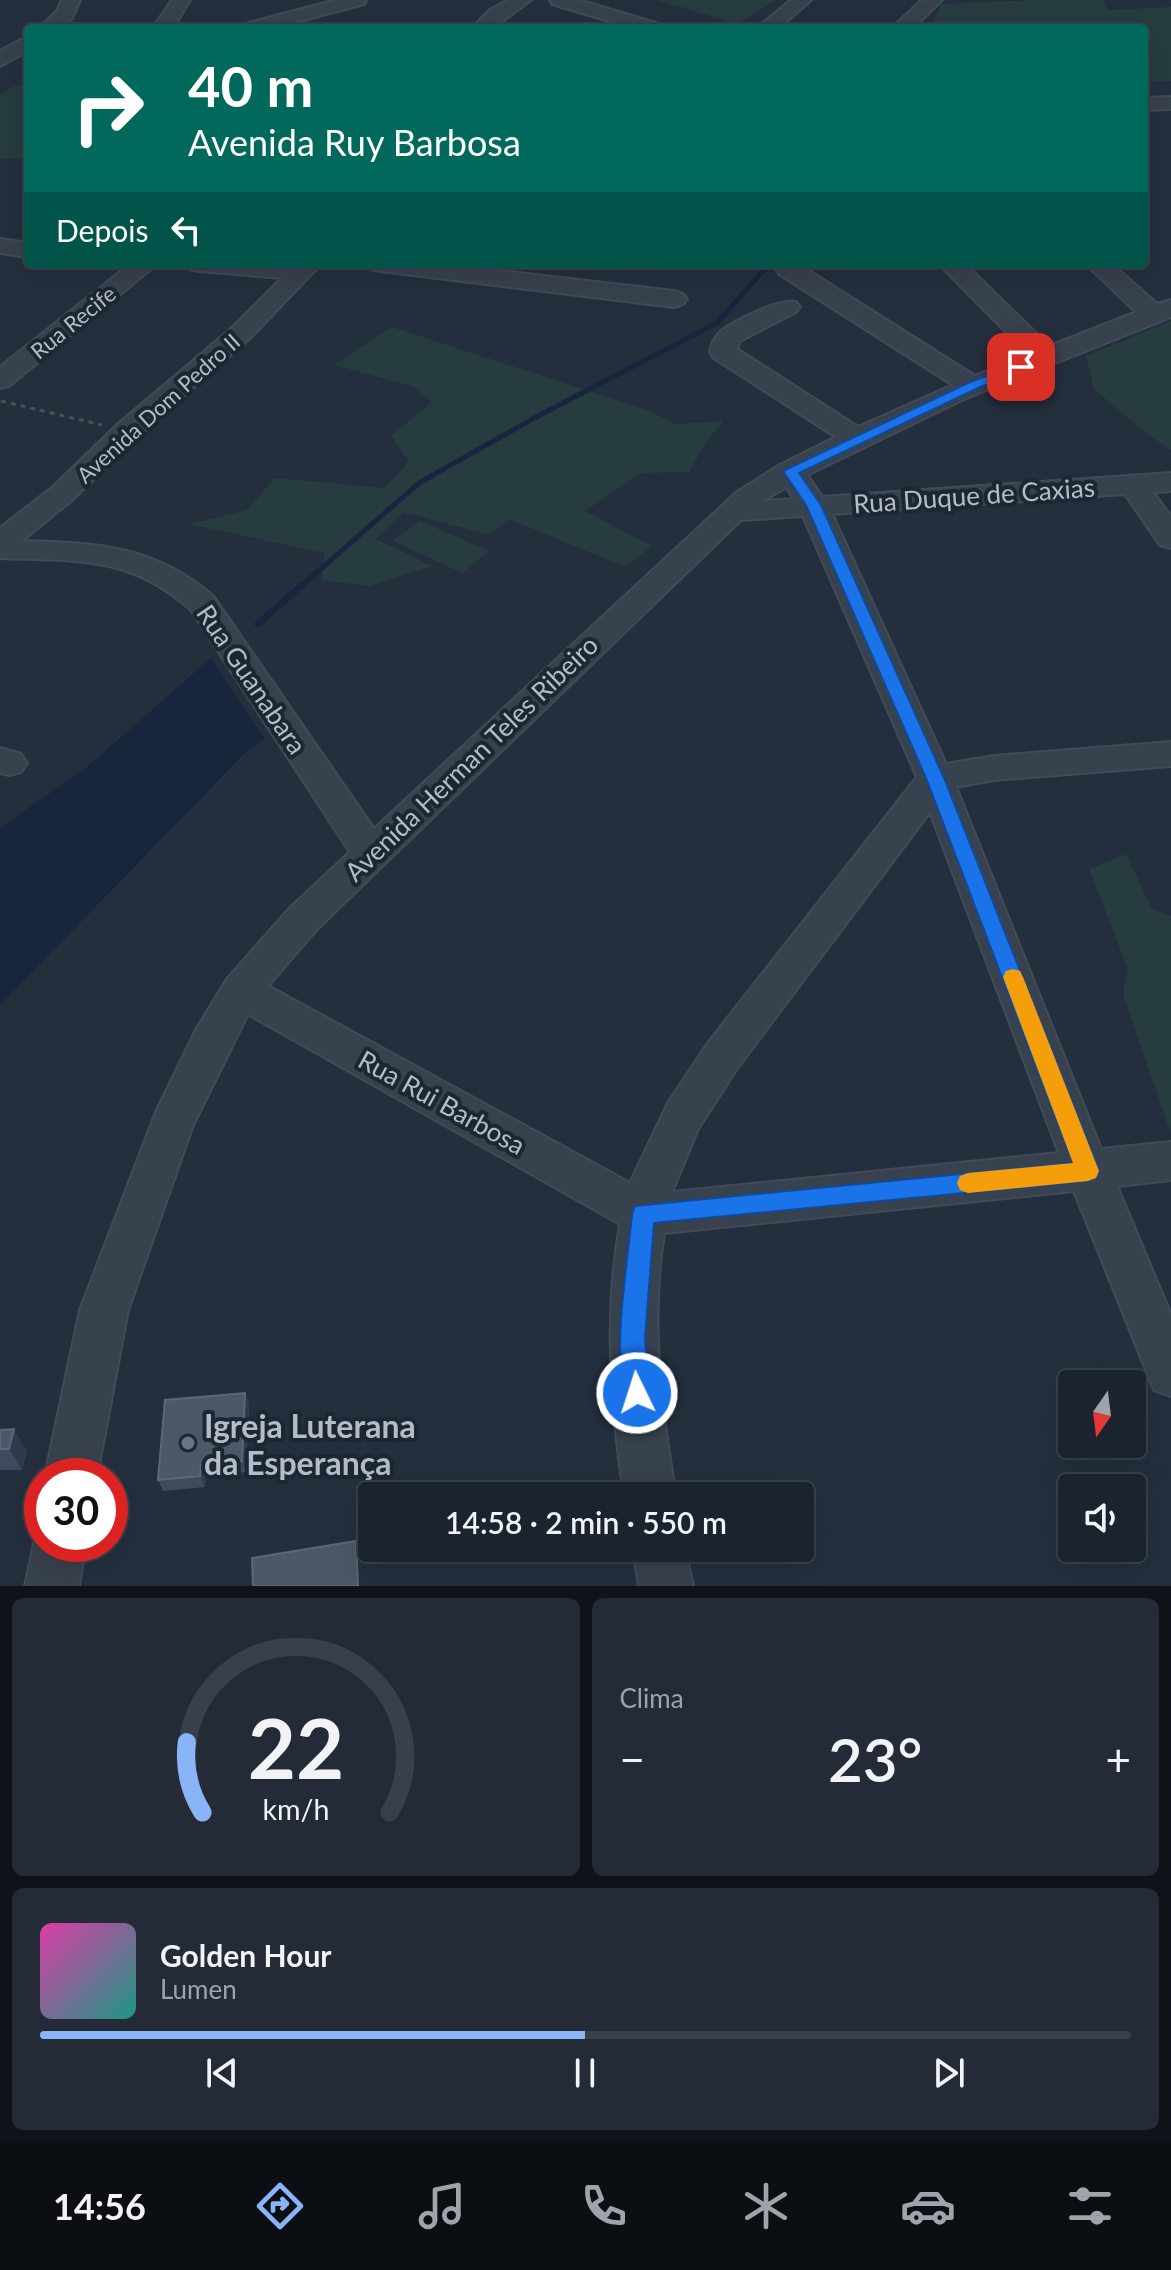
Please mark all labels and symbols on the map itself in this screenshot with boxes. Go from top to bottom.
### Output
street label: Rua Recife [25,280,121,364]
street label: Avenida Dom Pedro II [71,328,245,488]
pin [987,333,1055,401]
street label: Rua Duque de Caxias [852,471,1096,519]
street label: Rua Guanabara [190,598,314,760]
street label: Avenida Herman Teles Ribeiro [338,628,604,888]
street label: Rua Rui Barbosa [353,1043,531,1161]
position arrow [595,1351,679,1435]
north arrow [1058,1370,1146,1458]
place label: Igreja Luterana da Esperança [204,1406,416,1482]
marker: Igreja Luterana da Esperança [179,1434,197,1452]
speed limit sign: 30 [24,1458,128,1562]

